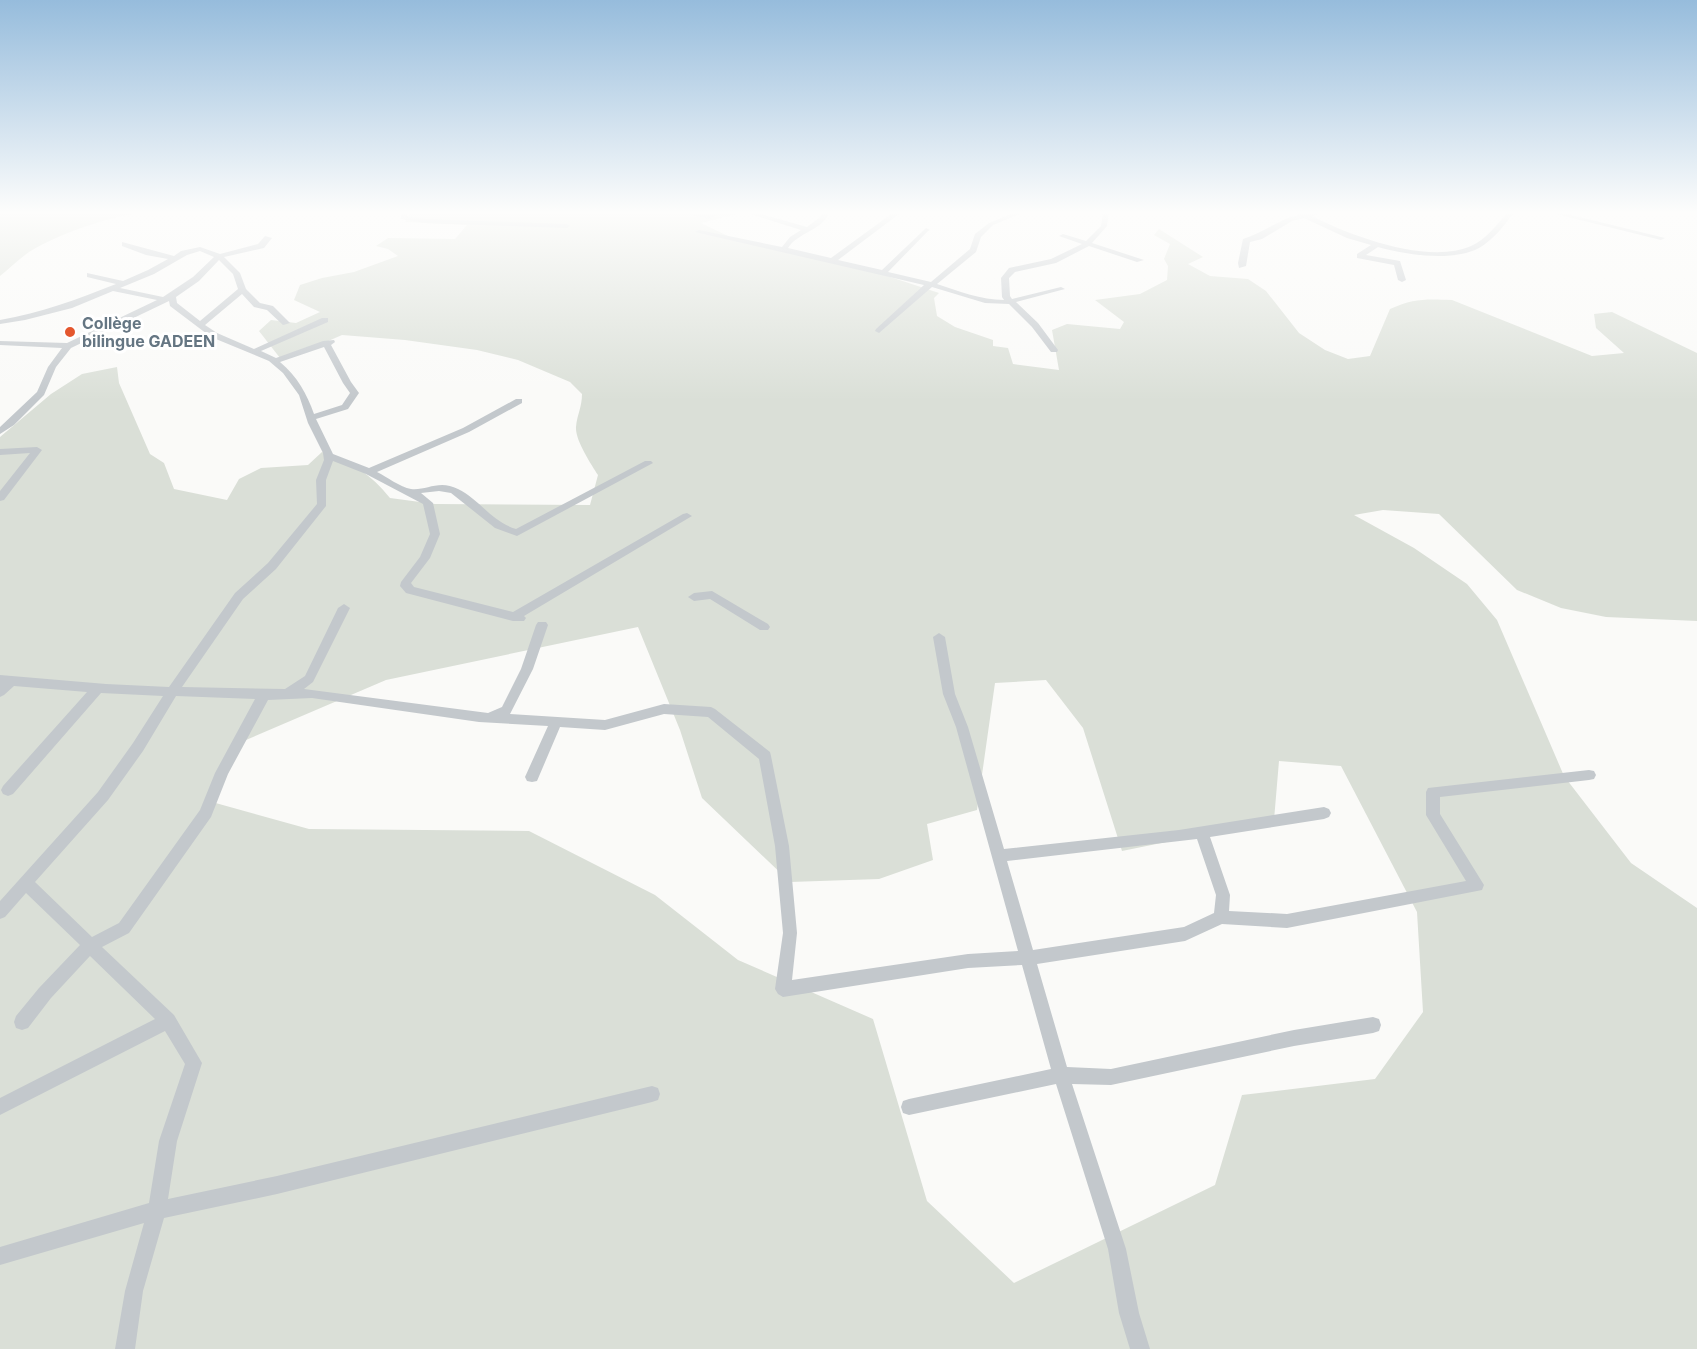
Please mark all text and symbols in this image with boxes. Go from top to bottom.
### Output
place label: Collège bilingue GADEEN [82,313,215,351]
marker: Collège bilingue GADEEN [63,325,77,339]

